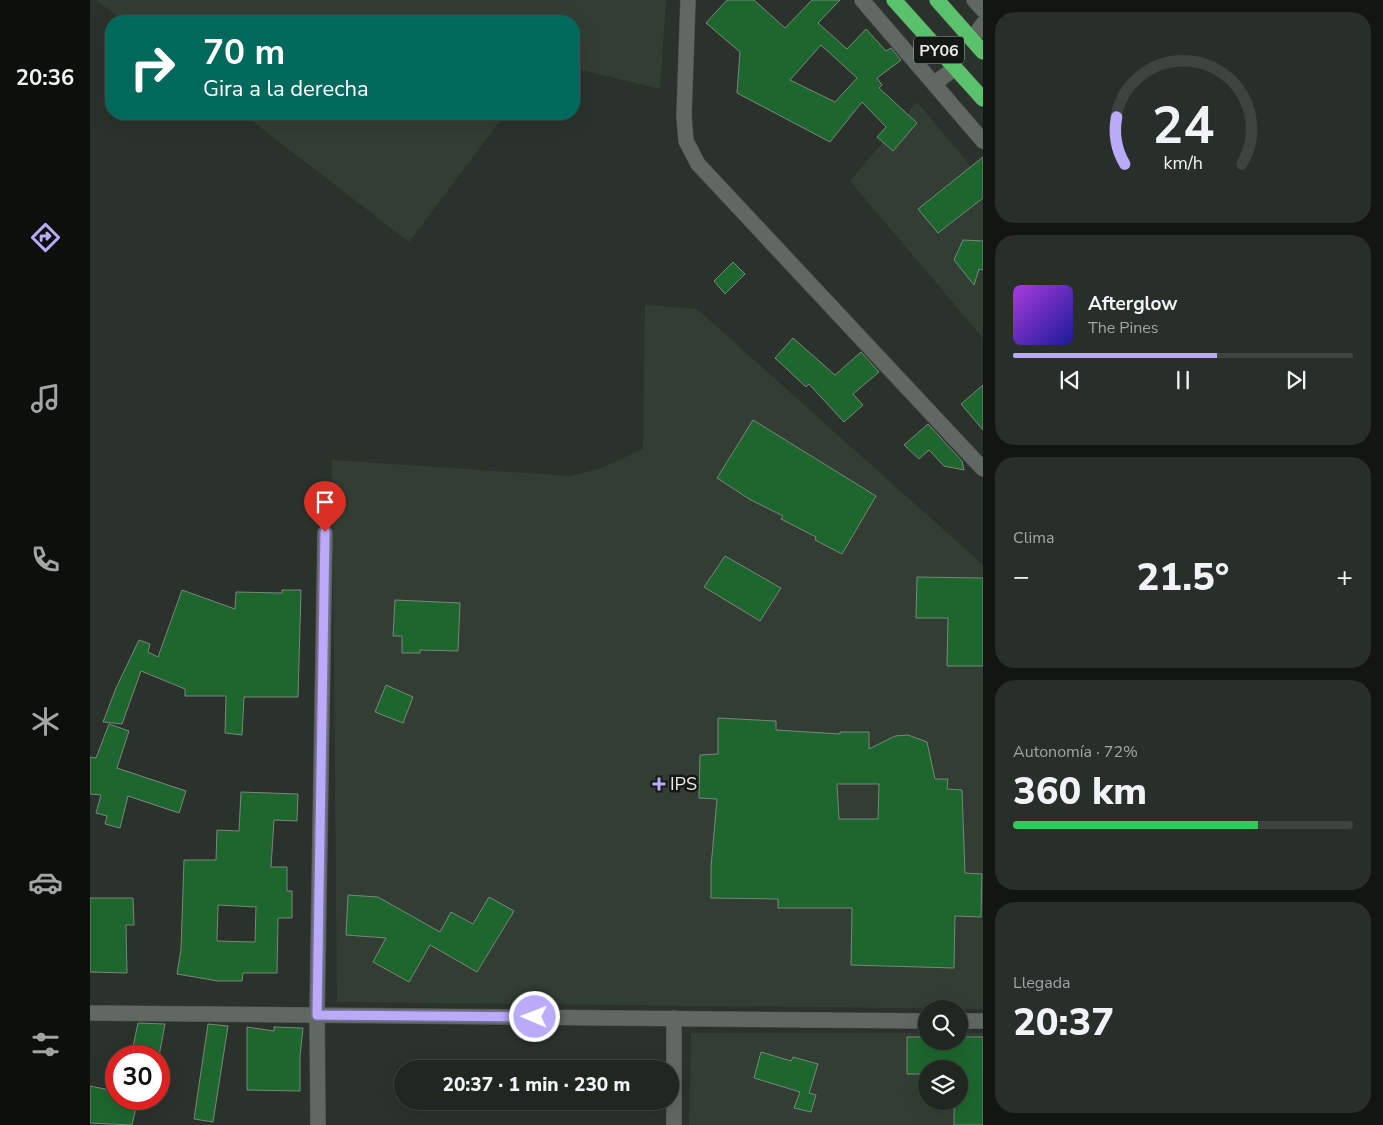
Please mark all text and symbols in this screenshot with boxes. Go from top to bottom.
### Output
text: 70 m [203,29,285,76]
icon: right [120,35,185,100]
road number: PY06 [914,36,964,64]
text: 20:36 [16,63,74,93]
text: Gira a la derecha [203,74,369,104]
text: 24 [1152,90,1214,161]
text: km/h [1163,151,1203,175]
icon: directions [28,220,63,255]
text: Afterglow [1088,291,1178,317]
text: The Pines [1088,317,1158,339]
icon: previous [1056,366,1084,394]
icon: pause [1169,366,1197,394]
icon: next [1282,366,1310,394]
icon: music [28,381,63,416]
pin [304,481,346,532]
icon: arrive [311,488,339,516]
text: Clima [1013,527,1054,549]
icon: phone [28,542,63,577]
text: 21.5° [1137,552,1229,603]
text: − [1013,558,1030,596]
text: + [1336,558,1353,596]
icon: climate [28,704,63,739]
text: Autonomía · 72% [1013,741,1138,763]
text: 360 km [1013,766,1147,817]
place label: IPS [670,772,697,796]
marker: IPS [652,777,666,791]
icon: car [28,865,63,900]
text: Llegada [1013,972,1071,994]
position arrow [508,990,560,1042]
text: 20:37 [1013,997,1114,1048]
map controls [918,1000,968,1110]
button: search [918,1000,968,1050]
icon: filters [28,1027,63,1062]
speed limit sign: 30 [105,1045,170,1110]
button: layers [918,1060,968,1110]
text: 20:37 · 1 min · 230 m [443,1072,630,1098]

